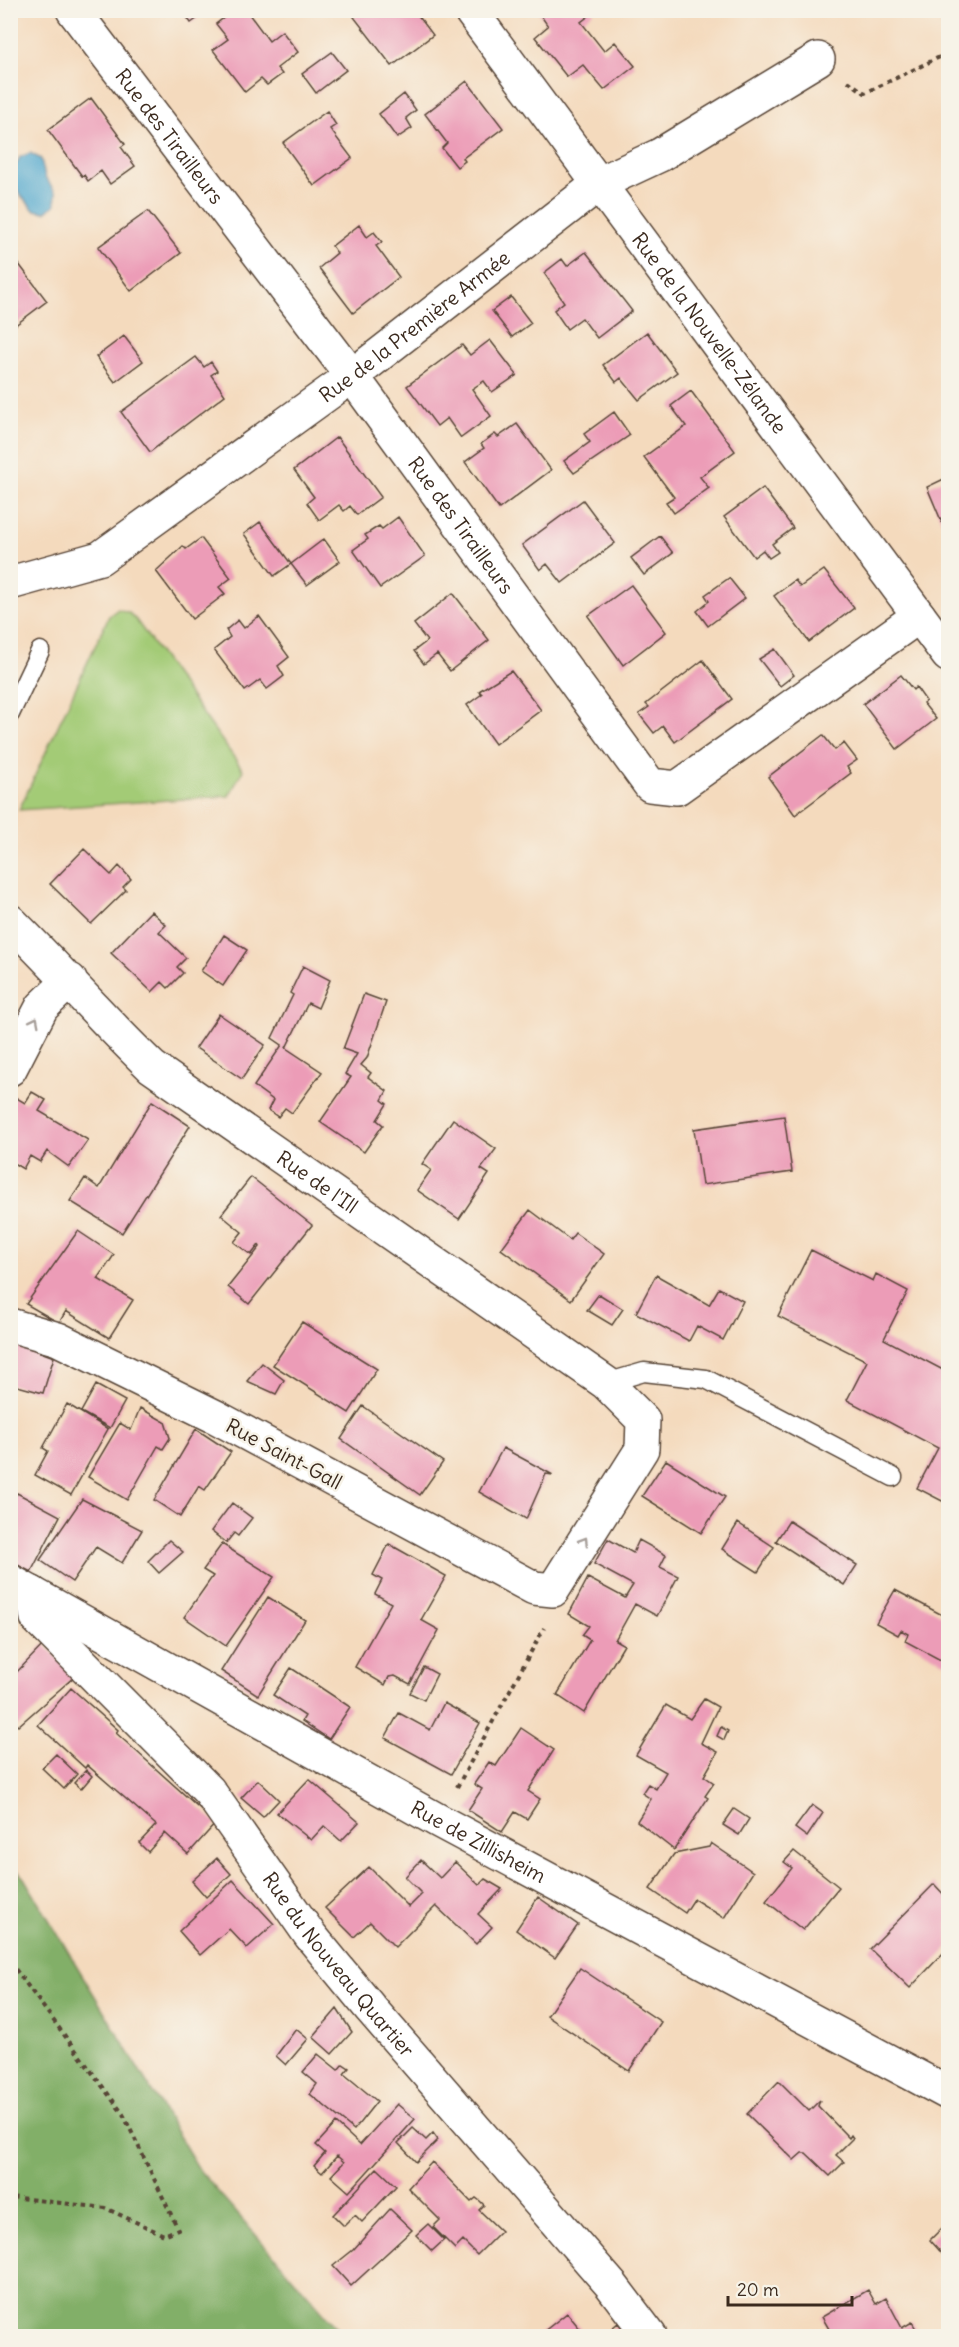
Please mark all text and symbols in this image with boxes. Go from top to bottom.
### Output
street label: Rue des Tirailleurs [110,64,229,209]
street label: Rue de la Nouvelle-Zélande [627,227,792,438]
street label: Rue de la Première Armée [314,245,515,408]
street label: Rue des Tirailleurs [403,452,519,599]
one-way arrow [28,1016,39,1027]
street label: Rue de l'Ill [272,1145,363,1218]
street label: Rue Saint-Gall [222,1413,347,1495]
one-way arrow [577,1537,589,1547]
street label: Rue de Zillisheim [407,1795,550,1888]
street label: Rue du Nouveau Quartier [258,1867,420,2062]
scale bar [728,2269,852,2307]
text: 20 m [737,2278,779,2301]

